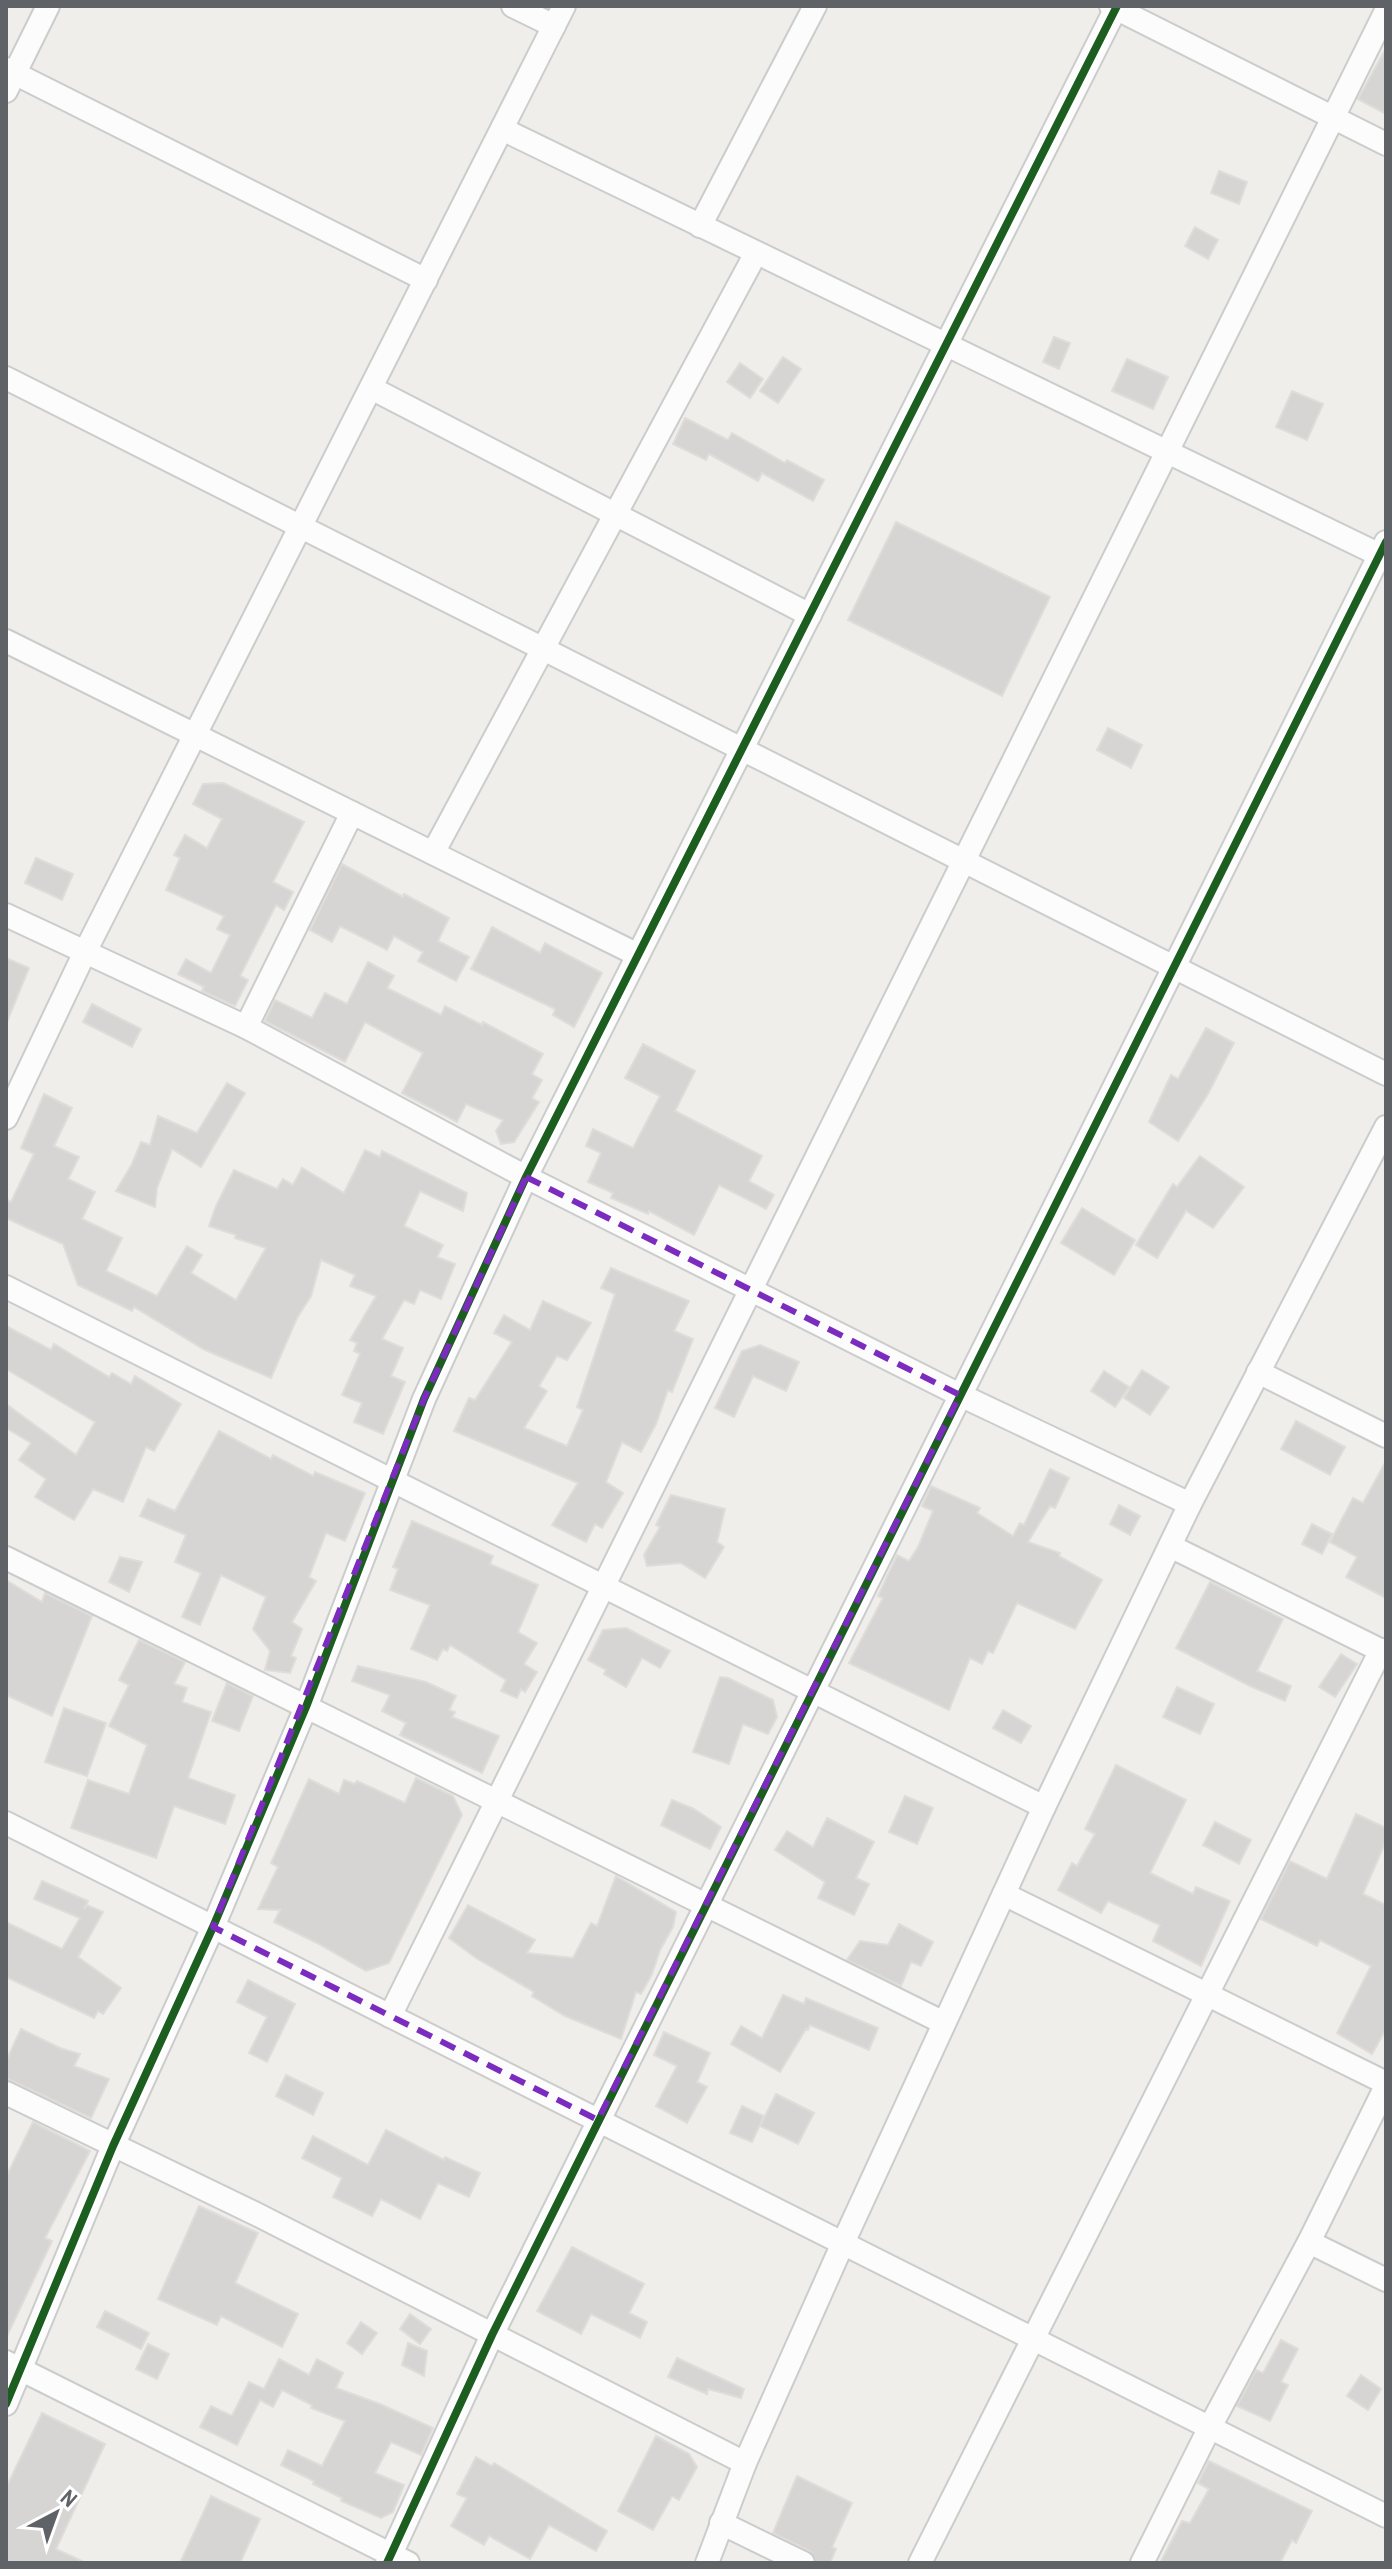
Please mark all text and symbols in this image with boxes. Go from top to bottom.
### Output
north arrow [16,2473,96,2553]
text: N [54,2482,84,2514]

